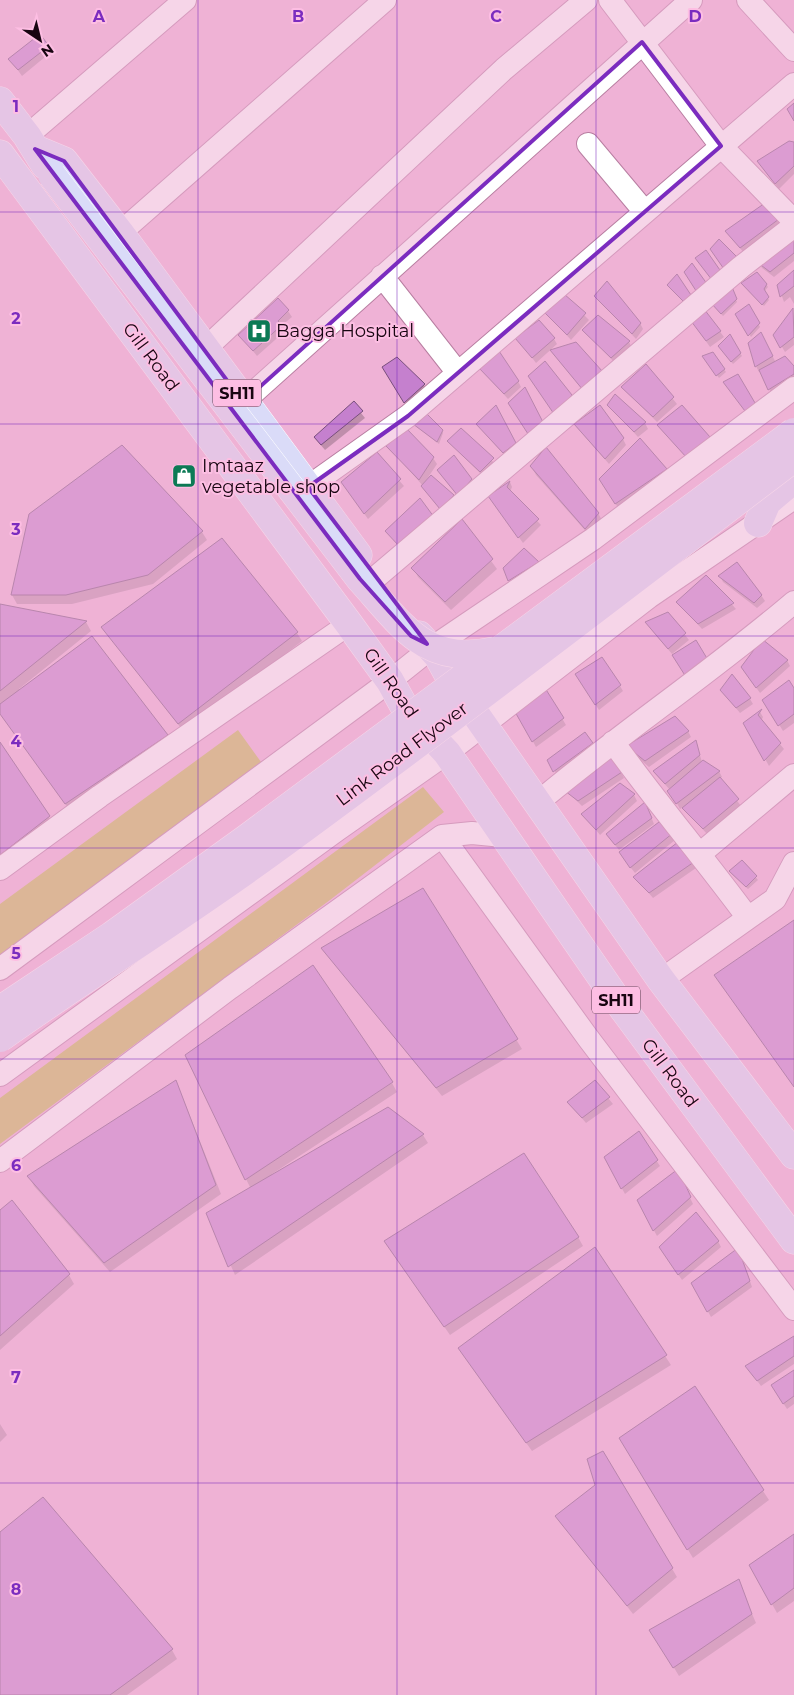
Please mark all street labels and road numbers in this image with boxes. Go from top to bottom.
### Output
street label: Gill Road [118,318,184,396]
road number: SH11 [213,379,261,406]
street label: Gill Road [359,644,423,722]
street label: Link Road Flyover [332,697,472,811]
road number: SH11 [592,986,640,1014]
street label: Gill Road [637,1034,703,1112]

